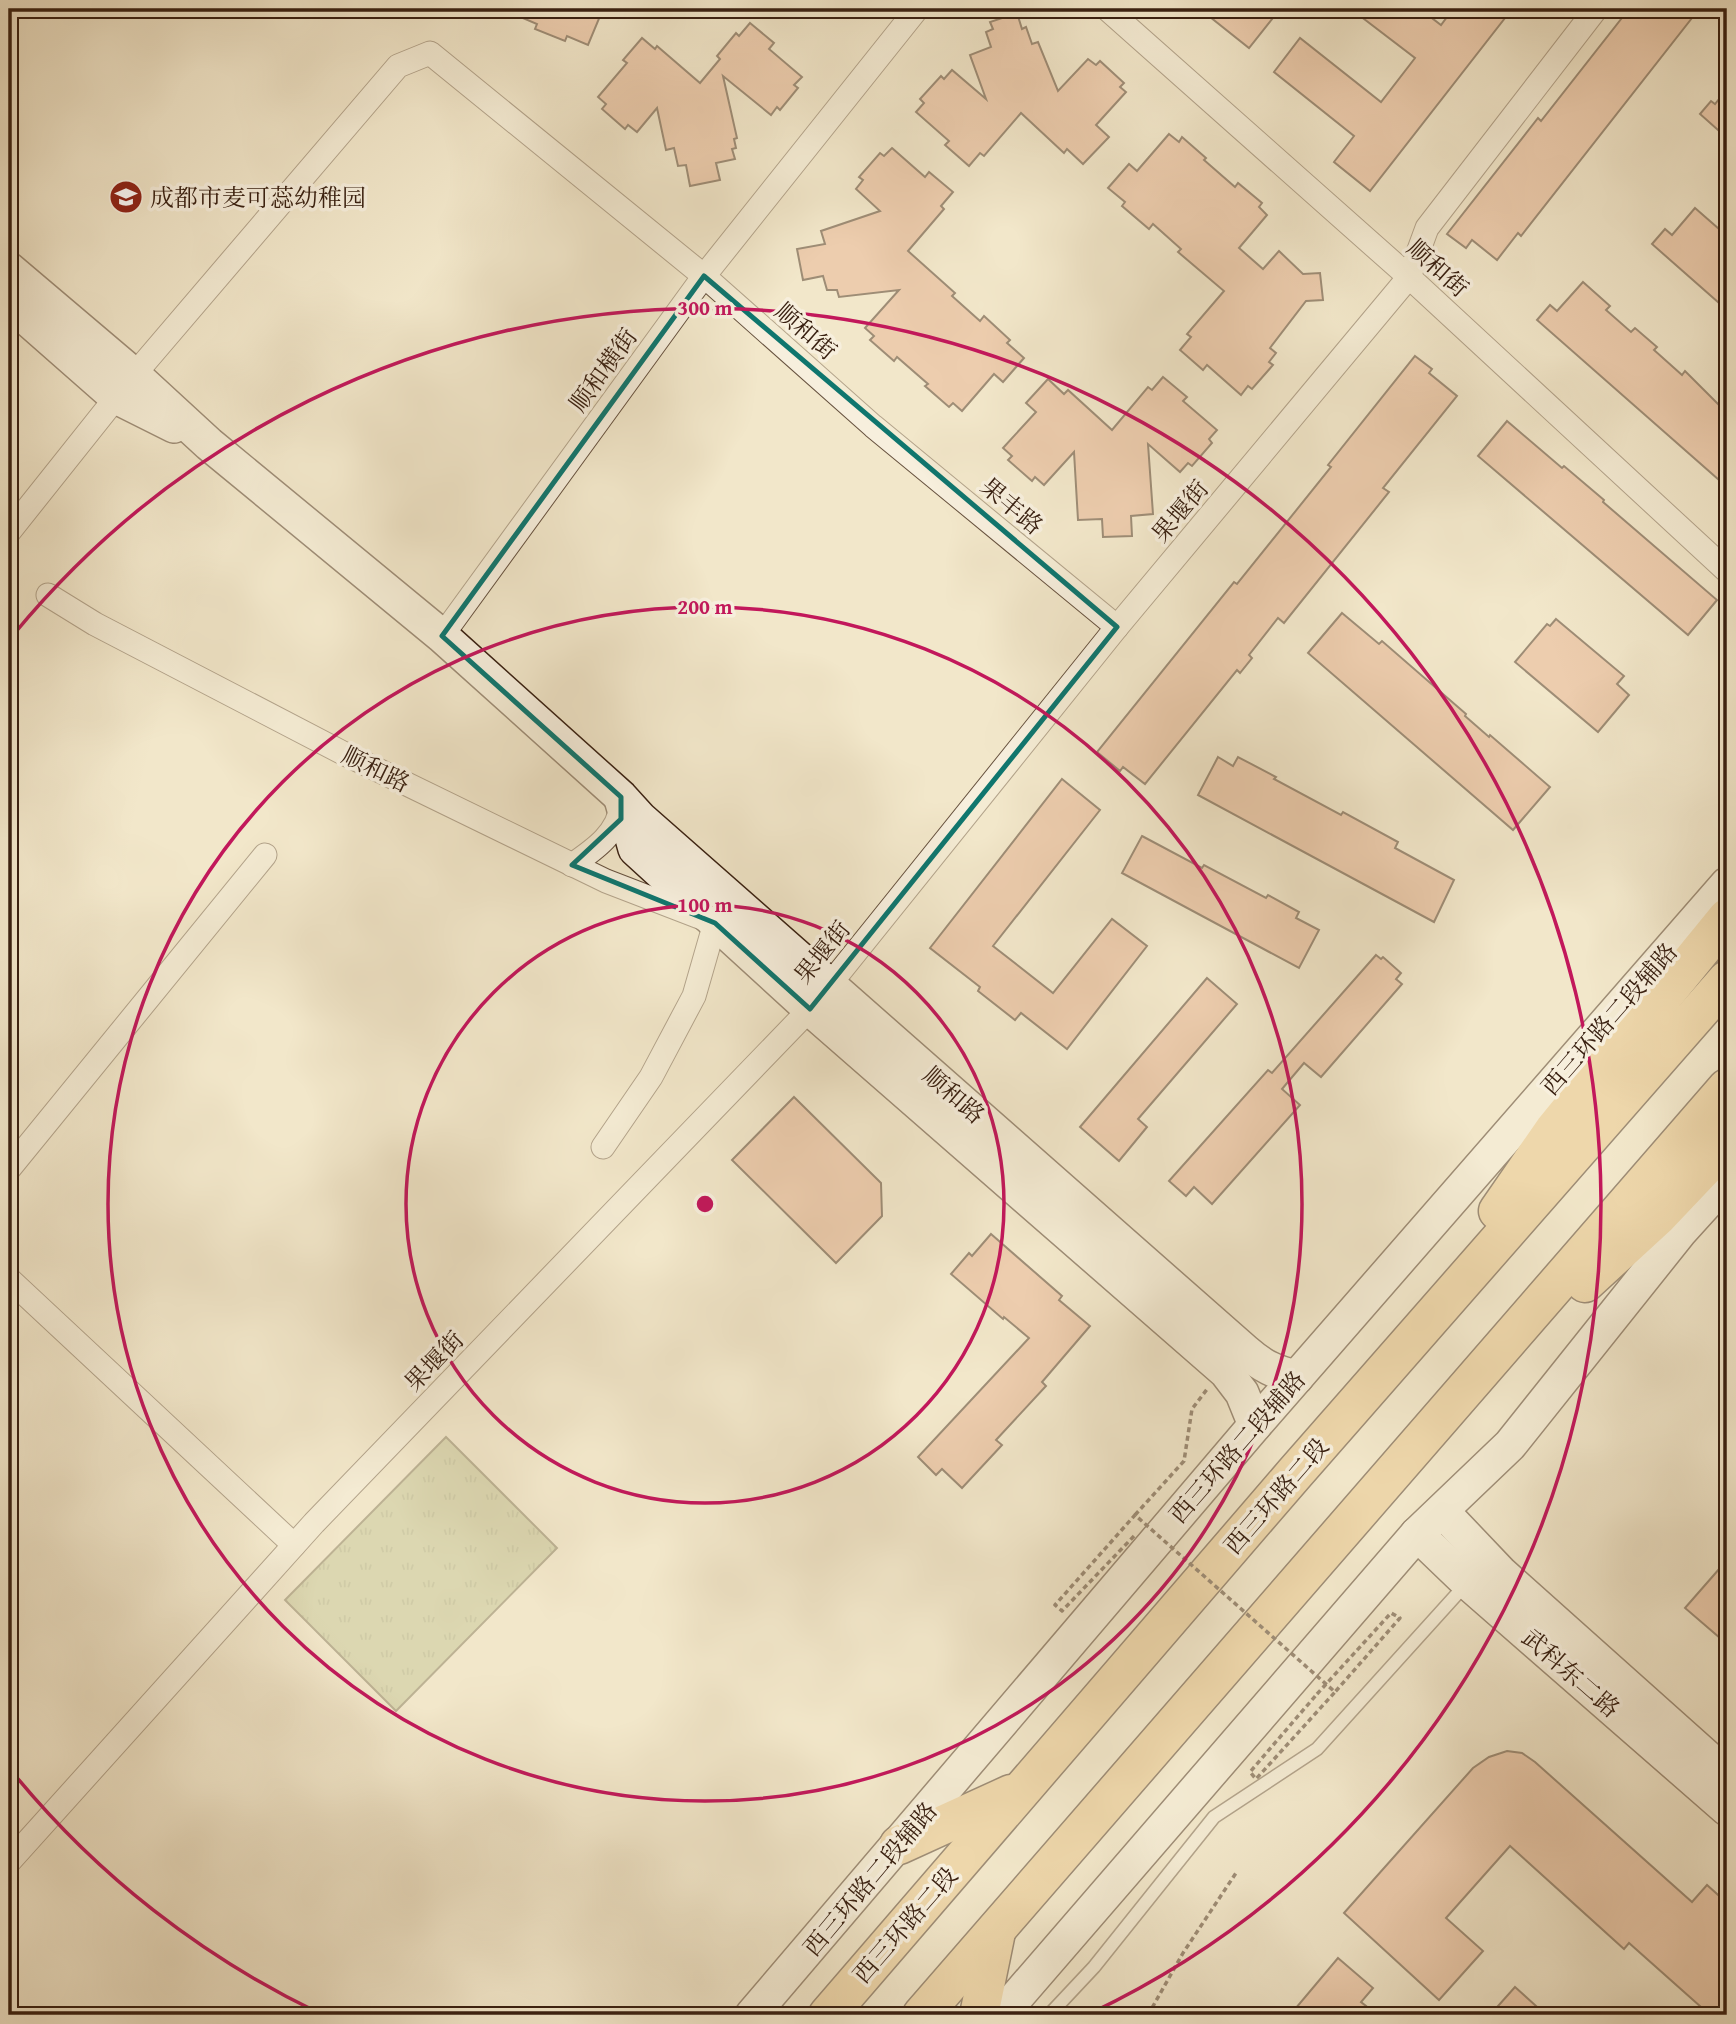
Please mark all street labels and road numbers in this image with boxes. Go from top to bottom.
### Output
street label: 顺和街 [1400,231,1476,305]
street label: 顺和街 [767,294,845,368]
street label: 顺和横街 [561,321,645,419]
street label: 果丰路 [973,469,1051,543]
street label: 果堰街 [1143,472,1217,550]
street label: 顺和路 [336,737,416,801]
street label: 果堰街 [786,913,858,991]
street label: 西三环路二段辅路 [1533,935,1685,1103]
street label: 顺和路 [915,1058,993,1132]
street label: 果堰街 [396,1323,472,1399]
street label: 西三环路二段辅路 [1163,1365,1311,1529]
street label: 西三环路二段 [1218,1432,1334,1560]
street label: 武科东二路 [1514,1620,1628,1726]
street label: 西三环路二段辅路 [797,1796,943,1962]
street label: 西三环路二段 [847,1861,963,1989]

